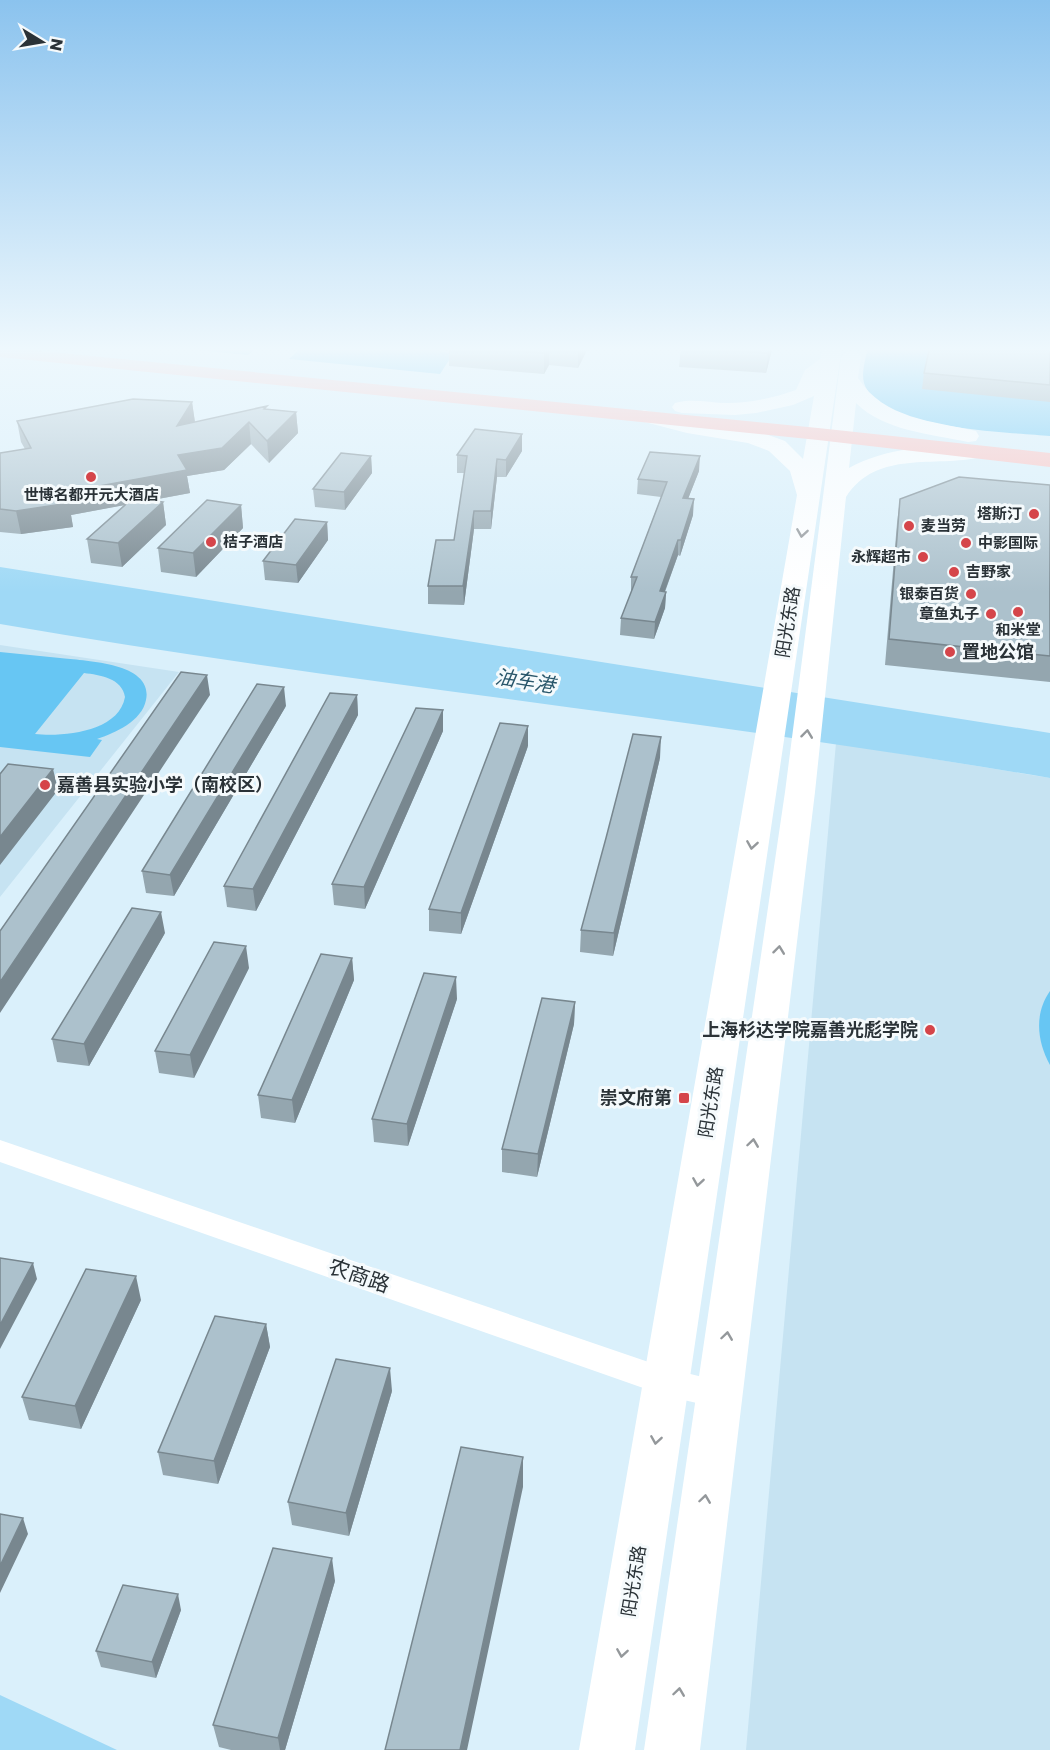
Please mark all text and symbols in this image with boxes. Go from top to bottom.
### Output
north arrow [12,12,72,72]
text: N [44,37,69,53]
marker: 世博名都开元大酒店 [84,470,98,484]
place label: 世博名都开元大酒店 [23,484,159,505]
place label: 塔斯汀 [977,503,1022,524]
marker: 塔斯汀 [1027,507,1041,521]
place label: 麦当劳 [921,515,966,536]
marker: 麦当劳 [902,519,916,533]
one-way arrow [796,528,809,538]
place label: 桔子酒店 [223,531,283,552]
place label: 中影国际 [978,532,1038,553]
marker: 桔子酒店 [204,535,218,549]
marker: 中影国际 [959,536,973,550]
place label: 永辉超市 [851,546,911,567]
marker: 永辉超市 [916,550,930,564]
place label: 吉野家 [966,561,1011,582]
marker: 吉野家 [947,565,961,579]
place label: 银泰百货 [899,583,959,604]
street label: 阳光东路 [770,584,805,659]
marker: 银泰百货 [964,587,978,601]
place label: 章鱼丸子 [919,603,979,624]
marker: 和米堂 [1011,605,1025,619]
marker: 章鱼丸子 [984,607,998,621]
place label: 和米堂 [995,619,1041,640]
place label: 置地公馆 [962,639,1034,664]
marker: 置地公馆 [943,645,957,659]
water label: 油车港 [493,662,560,700]
one-way arrow [800,729,813,738]
place label: 嘉善县实验小学（南校区） [57,772,273,797]
marker: 嘉善县实验小学（南校区） [38,778,52,792]
one-way arrow [747,840,759,849]
one-way arrow [773,945,785,955]
place label: 上海杉达学院嘉善光彪学院 [702,1017,918,1042]
marker: 上海杉达学院嘉善光彪学院 [923,1023,937,1037]
street label: 阳光东路 [693,1064,728,1139]
place label: 崇文府第 [600,1085,672,1110]
marker: 崇文府第 [677,1091,691,1105]
one-way arrow [747,1139,759,1148]
one-way arrow [692,1177,705,1187]
street label: 农商路 [325,1252,394,1299]
one-way arrow [721,1332,733,1341]
one-way arrow [651,1435,663,1445]
one-way arrow [699,1494,711,1503]
street label: 阳光东路 [616,1543,651,1618]
one-way arrow [617,1649,629,1658]
one-way arrow [673,1687,685,1697]

